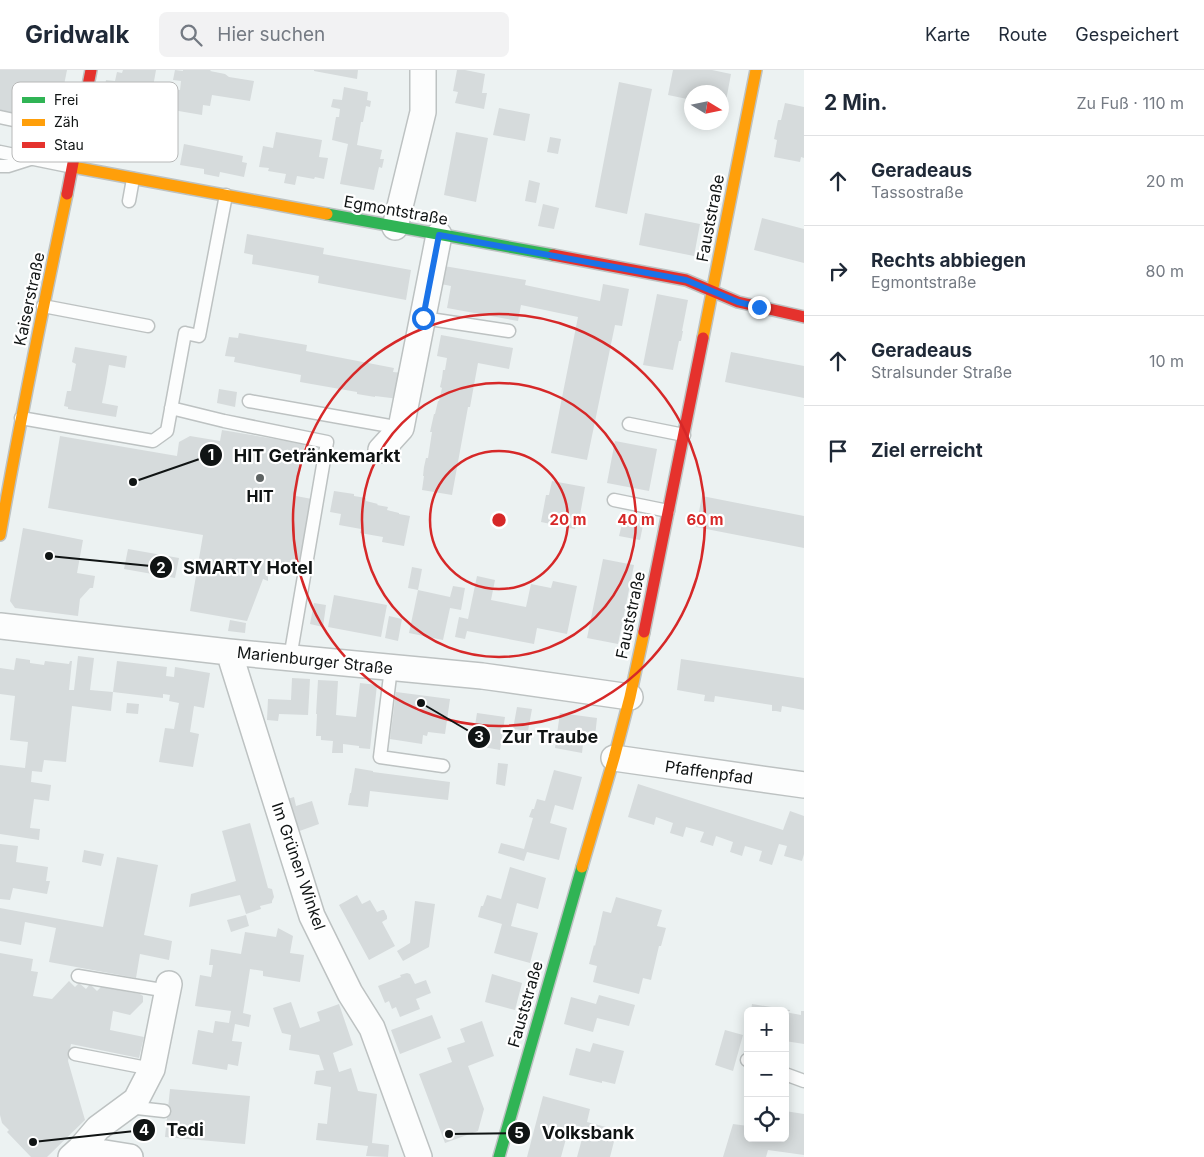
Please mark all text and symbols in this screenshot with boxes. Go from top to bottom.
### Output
search box [159,12,509,57]
text: Gridwalk [25,20,129,49]
icon: search [177,21,205,49]
text: Hier suchen [217,23,325,46]
text: Karte [925,24,970,45]
text: Route [998,24,1047,45]
text: Gespeichert [1075,24,1179,45]
legend [12,82,178,162]
north arrow [684,85,729,130]
text: 2 Min. [824,90,888,115]
text: Frei [54,91,78,108]
text: Zu Fuß · 110 m [1077,93,1184,113]
text: Zäh [54,113,79,130]
text: Stau [54,136,84,153]
text: Geradeaus [871,159,972,182]
icon: ahead [824,167,852,195]
text: 20 m [1146,171,1184,191]
street label: Fauststraße [692,172,728,264]
text: Tassostraße [871,182,964,202]
street label: Egmontstraße [342,191,450,229]
text: Rechts abbiegen [871,249,1026,272]
street label: Kaiserstraße [9,250,49,348]
icon: right [824,257,852,285]
text: 80 m [1145,261,1184,281]
text: Egmontstraße [871,272,976,292]
route end [748,296,771,319]
route start [412,307,435,330]
text: Geradeaus [871,339,972,362]
icon: ahead [824,347,852,375]
text: 10 m [1149,351,1184,371]
text: Stralsunder Straße [871,362,1012,382]
icon: arrive [824,437,852,465]
callout: HIT Getränkemarkt [198,439,410,472]
text: Ziel erreicht [871,439,983,462]
text: 1 [208,445,214,464]
text: HIT Getränkemarkt [234,445,401,466]
marker: HIT [254,472,266,484]
place label: HIT [246,486,274,506]
text: 20 m [550,510,586,529]
text: 40 m [617,510,655,529]
text: 60 m [686,510,724,529]
centre of rings [490,511,508,529]
callout: SMARTY Hotel [148,551,323,584]
text: SMARTY Hotel [183,557,313,578]
text: 2 [156,558,166,577]
street label: Fauststraße [611,569,649,661]
street label: Marienburger Straße [236,642,394,678]
callout: Zur Traube [466,720,608,753]
text: Zur Traube [502,726,599,747]
text: 3 [474,727,484,746]
street label: Pfaffenpfad [664,756,754,788]
street label: Im Grünen Winkel [268,800,330,932]
street label: Fauststraße [503,959,547,1049]
map controls [744,1007,789,1142]
button: + [744,1007,789,1052]
button: − [744,1052,789,1097]
button: locate [744,1097,789,1142]
callout: Tedi [131,1113,214,1146]
callout: Volksbank [507,1116,644,1149]
text: Tedi [166,1119,204,1140]
text: 4 [139,1120,149,1139]
text: Volksbank [542,1122,635,1143]
text: 5 [514,1123,524,1142]

